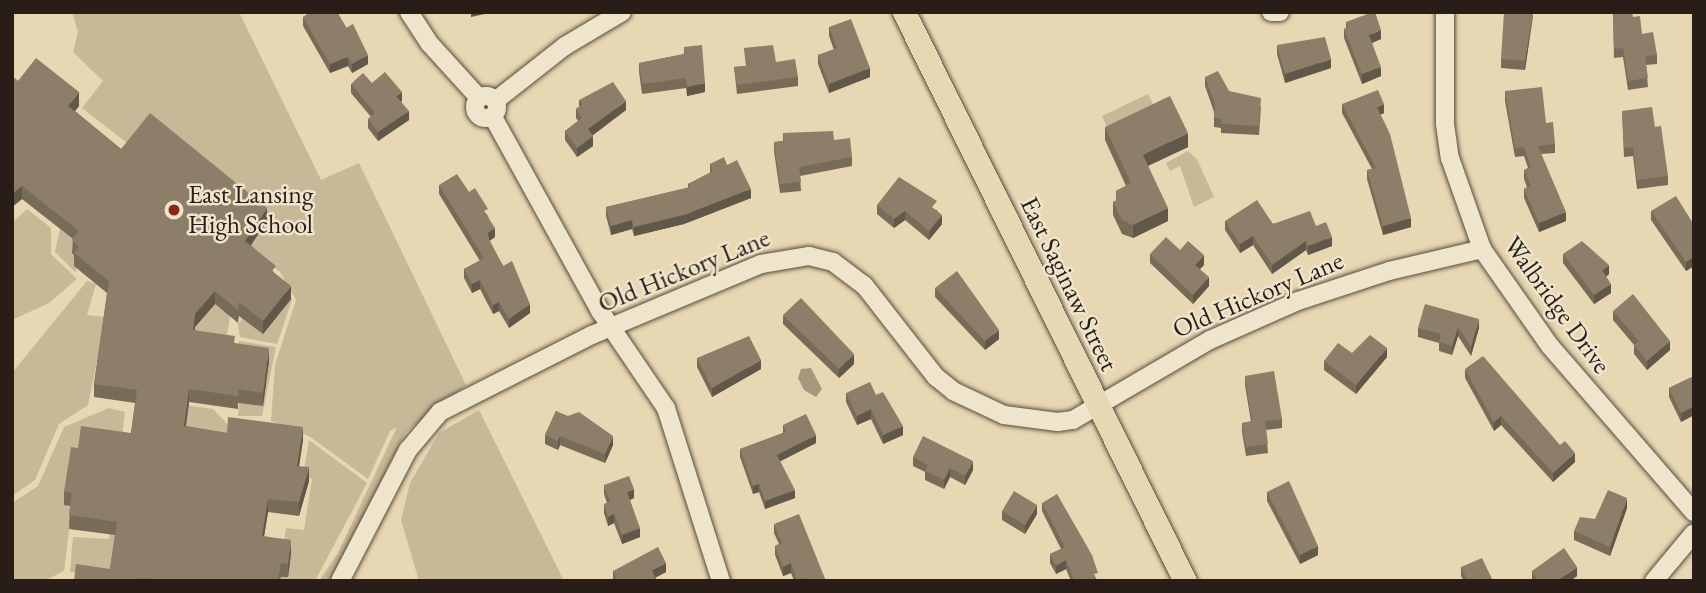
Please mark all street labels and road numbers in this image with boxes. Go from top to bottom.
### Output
street label: East Saginaw Street [1013,192,1125,376]
street label: Old Hickory Lane [594,222,774,320]
street label: Walbridge Drive [1497,230,1617,380]
street label: Old Hickory Lane [1168,245,1348,345]

